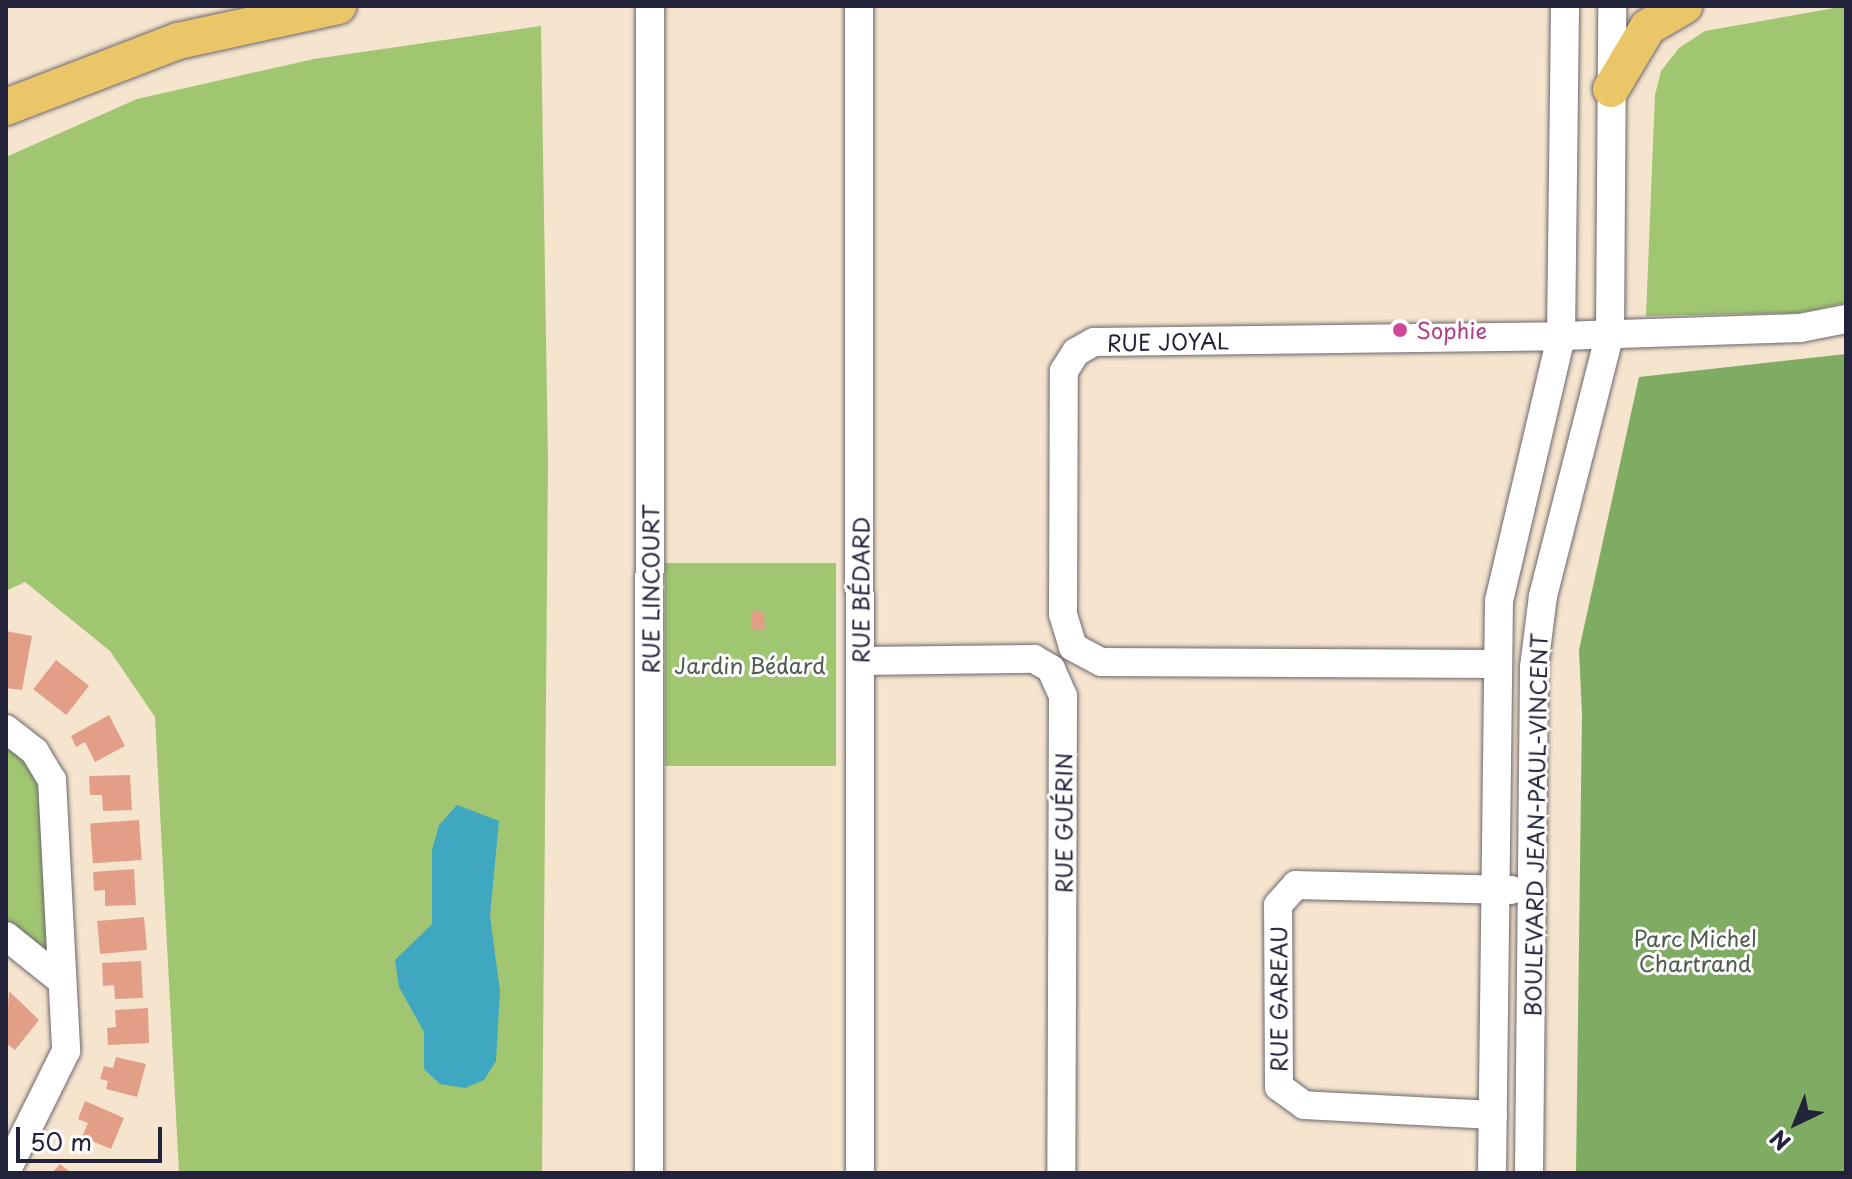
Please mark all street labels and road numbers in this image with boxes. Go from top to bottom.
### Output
street label: RUE JOYAL [1106,327,1230,355]
street label: RUE LINCOURT [637,504,663,674]
street label: RUE BÉDARD [847,515,873,665]
street label: BOULEVARD JEAN-PAUL-VINCENT [1518,632,1552,1018]
street label: RUE GUÉRIN [1050,752,1076,894]
street label: RUE GAREAU [1265,925,1291,1073]

